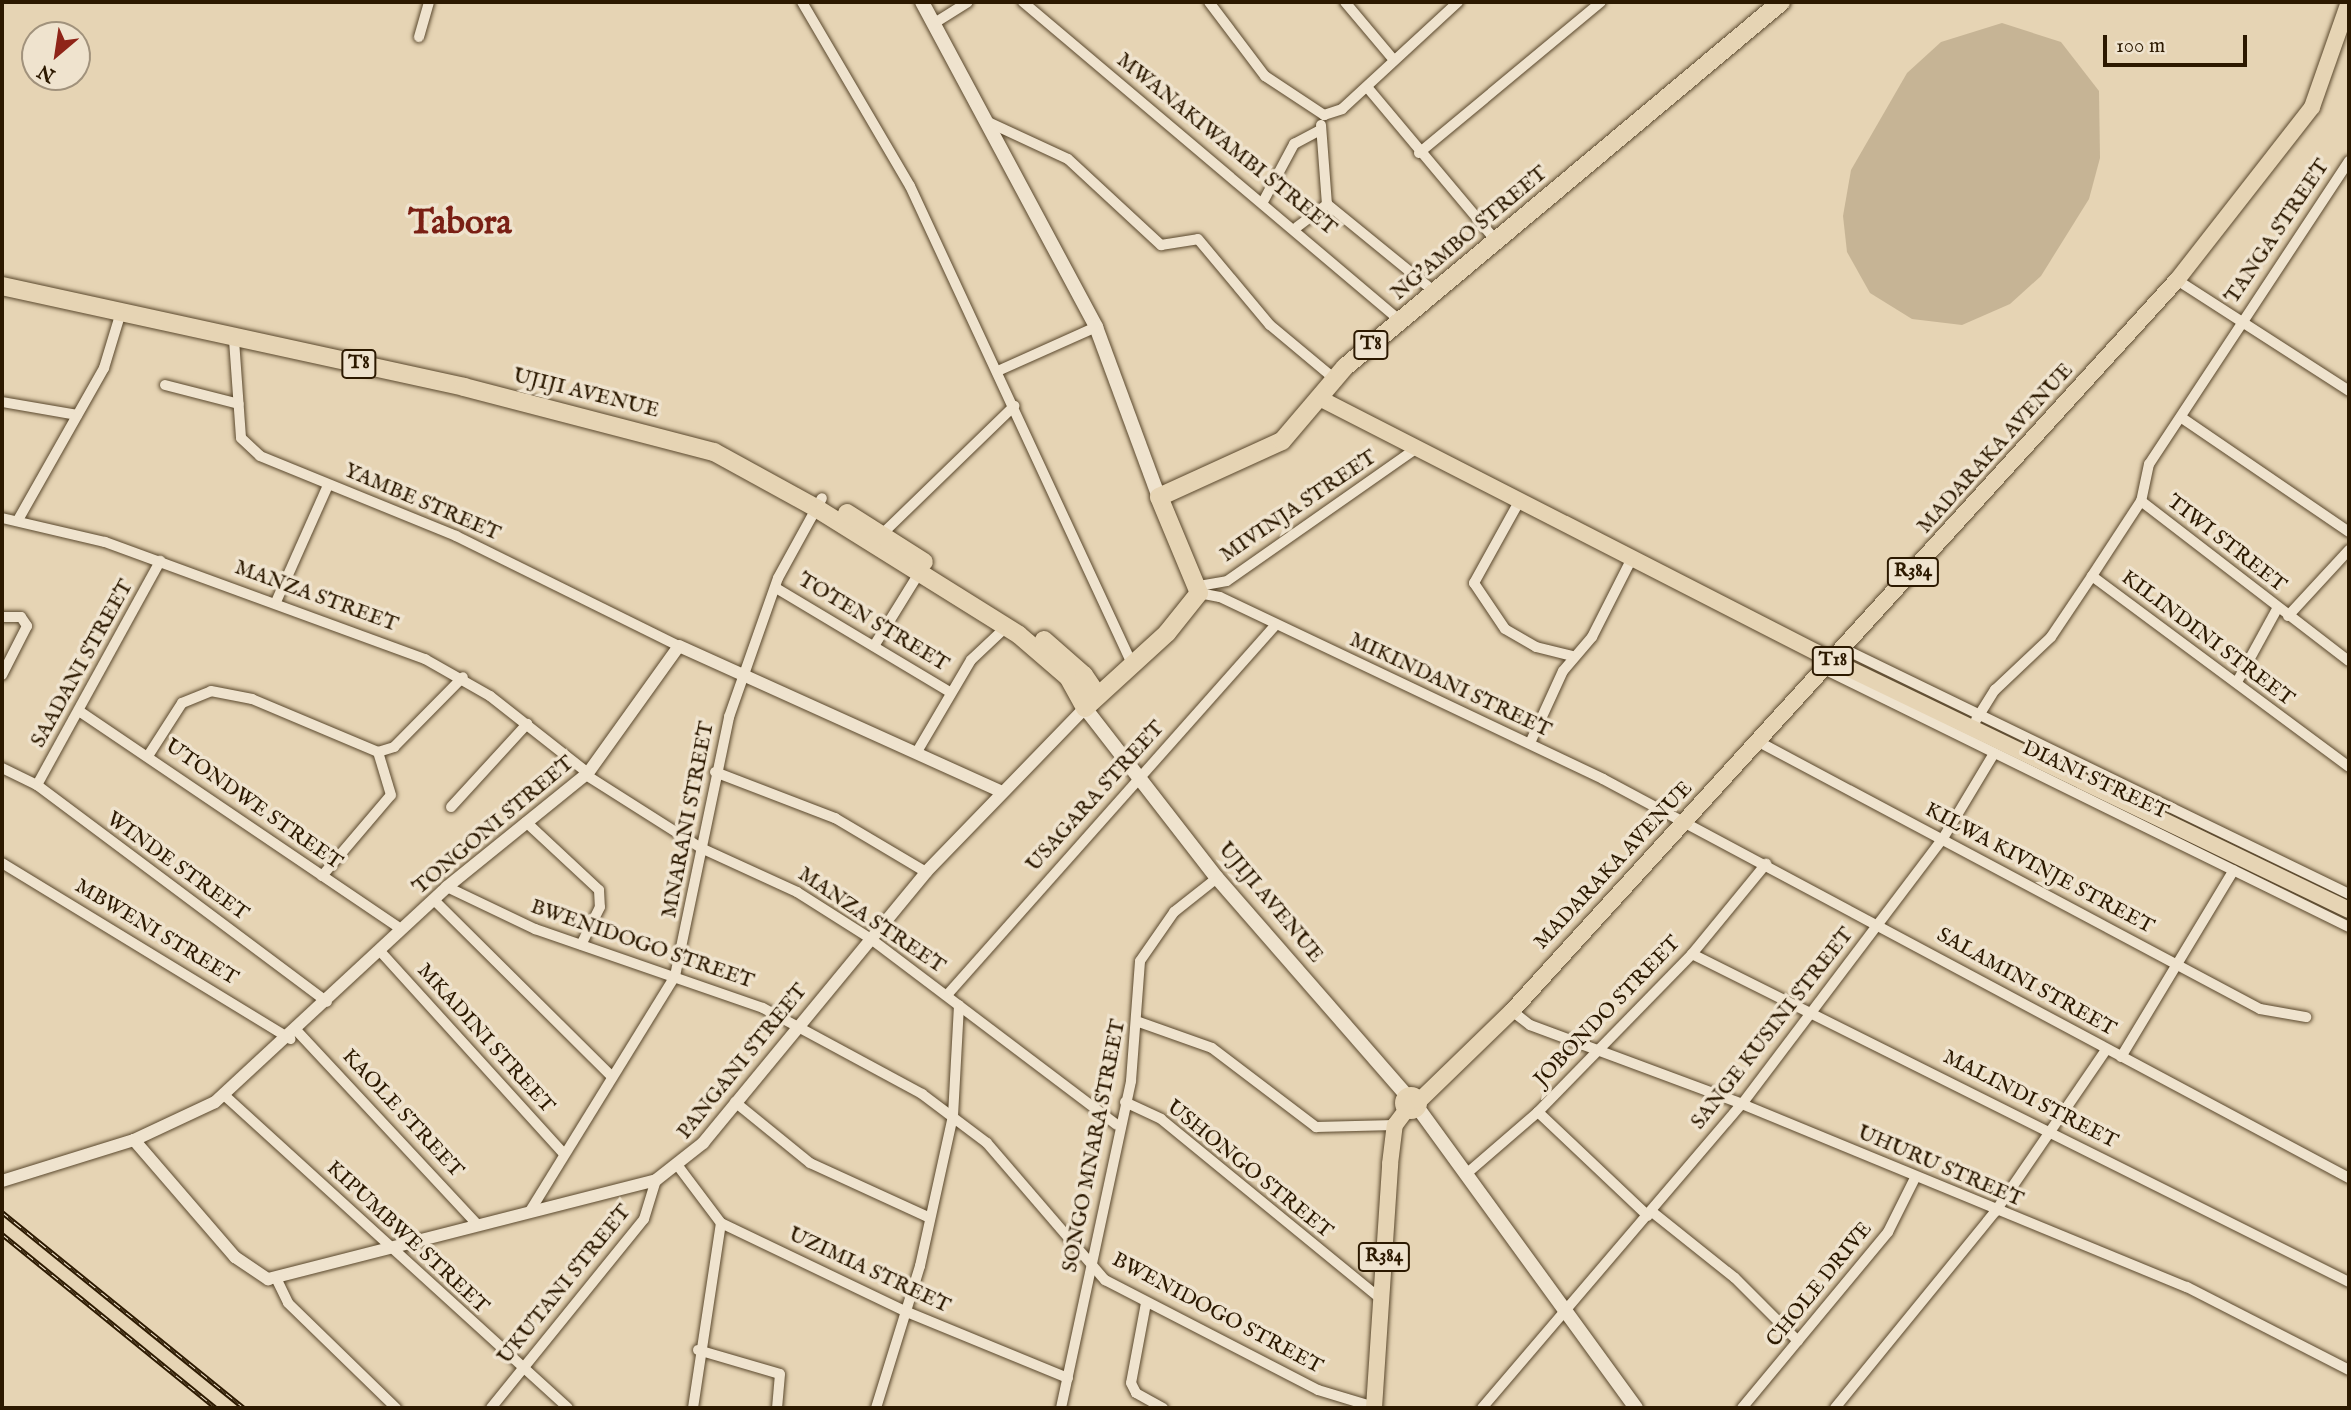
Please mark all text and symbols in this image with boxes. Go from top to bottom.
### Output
north arrow [21,21,91,91]
scale bar [2106,21,2250,65]
text: 100 m [2116,33,2165,60]
street label: MWANAKIWAMBI STREET [1111,48,1341,242]
text: N [34,58,60,87]
street label: TANGA STREET [2220,155,2336,309]
street label: NG’AMBO STREET [1387,161,1553,307]
district label: Tabora [408,203,512,245]
road number: T8 [1352,330,1390,360]
road number: T8 [340,348,378,380]
street label: MADARAKA AVENUE [1913,359,2079,539]
street label: UJIJI AVENUE [510,364,662,424]
street label: MIVINJA STREET [1216,445,1382,569]
street label: YAMBE STREET [340,459,504,547]
street label: TIWI STREET [2161,490,2291,598]
street label: MANZA STREET [231,556,401,638]
road number: R384 [1887,556,1939,587]
street label: KILINDINI STREET [2116,566,2298,712]
street label: TOTEN STREET [793,568,953,678]
street label: SAADANI STREET [26,576,140,752]
street label: MIKINDANI STREET [1345,628,1555,744]
road number: T18 [1810,646,1856,676]
street label: USAGARA STREET [1022,716,1170,878]
street label: MNARANI STREET [658,720,720,920]
street label: UTONDWE STREET [159,734,347,876]
street label: DIANI STREET [2018,736,2172,826]
street label: TONGONI STREET [408,751,580,901]
street label: MADARAKA AVENUE [1530,777,1698,955]
street label: KILWA KIVINJE STREET [1920,798,2158,940]
street label: WINDE STREET [101,807,253,927]
street label: UJIJI AVENUE [1212,838,1328,968]
street label: MANZA STREET [793,862,949,980]
street label: MBWENI STREET [70,874,242,992]
street label: BWENIDOGO STREET [527,895,757,995]
street label: SANGE KUSINI STREET [1686,923,1860,1135]
street label: SALAMINI STREET [1932,923,2120,1043]
street label: JOBONDO STREET [1530,931,1686,1093]
street label: MKADINI STREET [411,959,559,1119]
street label: PANGANI STREET [673,979,813,1145]
street label: SONGO MNARA STREET [1058,1017,1132,1275]
street label: KAOLE STREET [336,1044,468,1184]
street label: MALINDI STREET [1938,1045,2122,1155]
street label: USHONGO STREET [1161,1095,1337,1245]
street label: UHURU STREET [1853,1121,2027,1213]
street label: KIPUMBWE STREET [321,1156,493,1320]
street label: UKUTANI STREET [493,1200,637,1370]
street label: CHOLE DRIVE [1762,1217,1878,1353]
street label: UZIMIA STREET [784,1223,954,1319]
road number: R384 [1358,1242,1410,1273]
street label: BWENIDOGO STREET [1108,1248,1326,1380]

